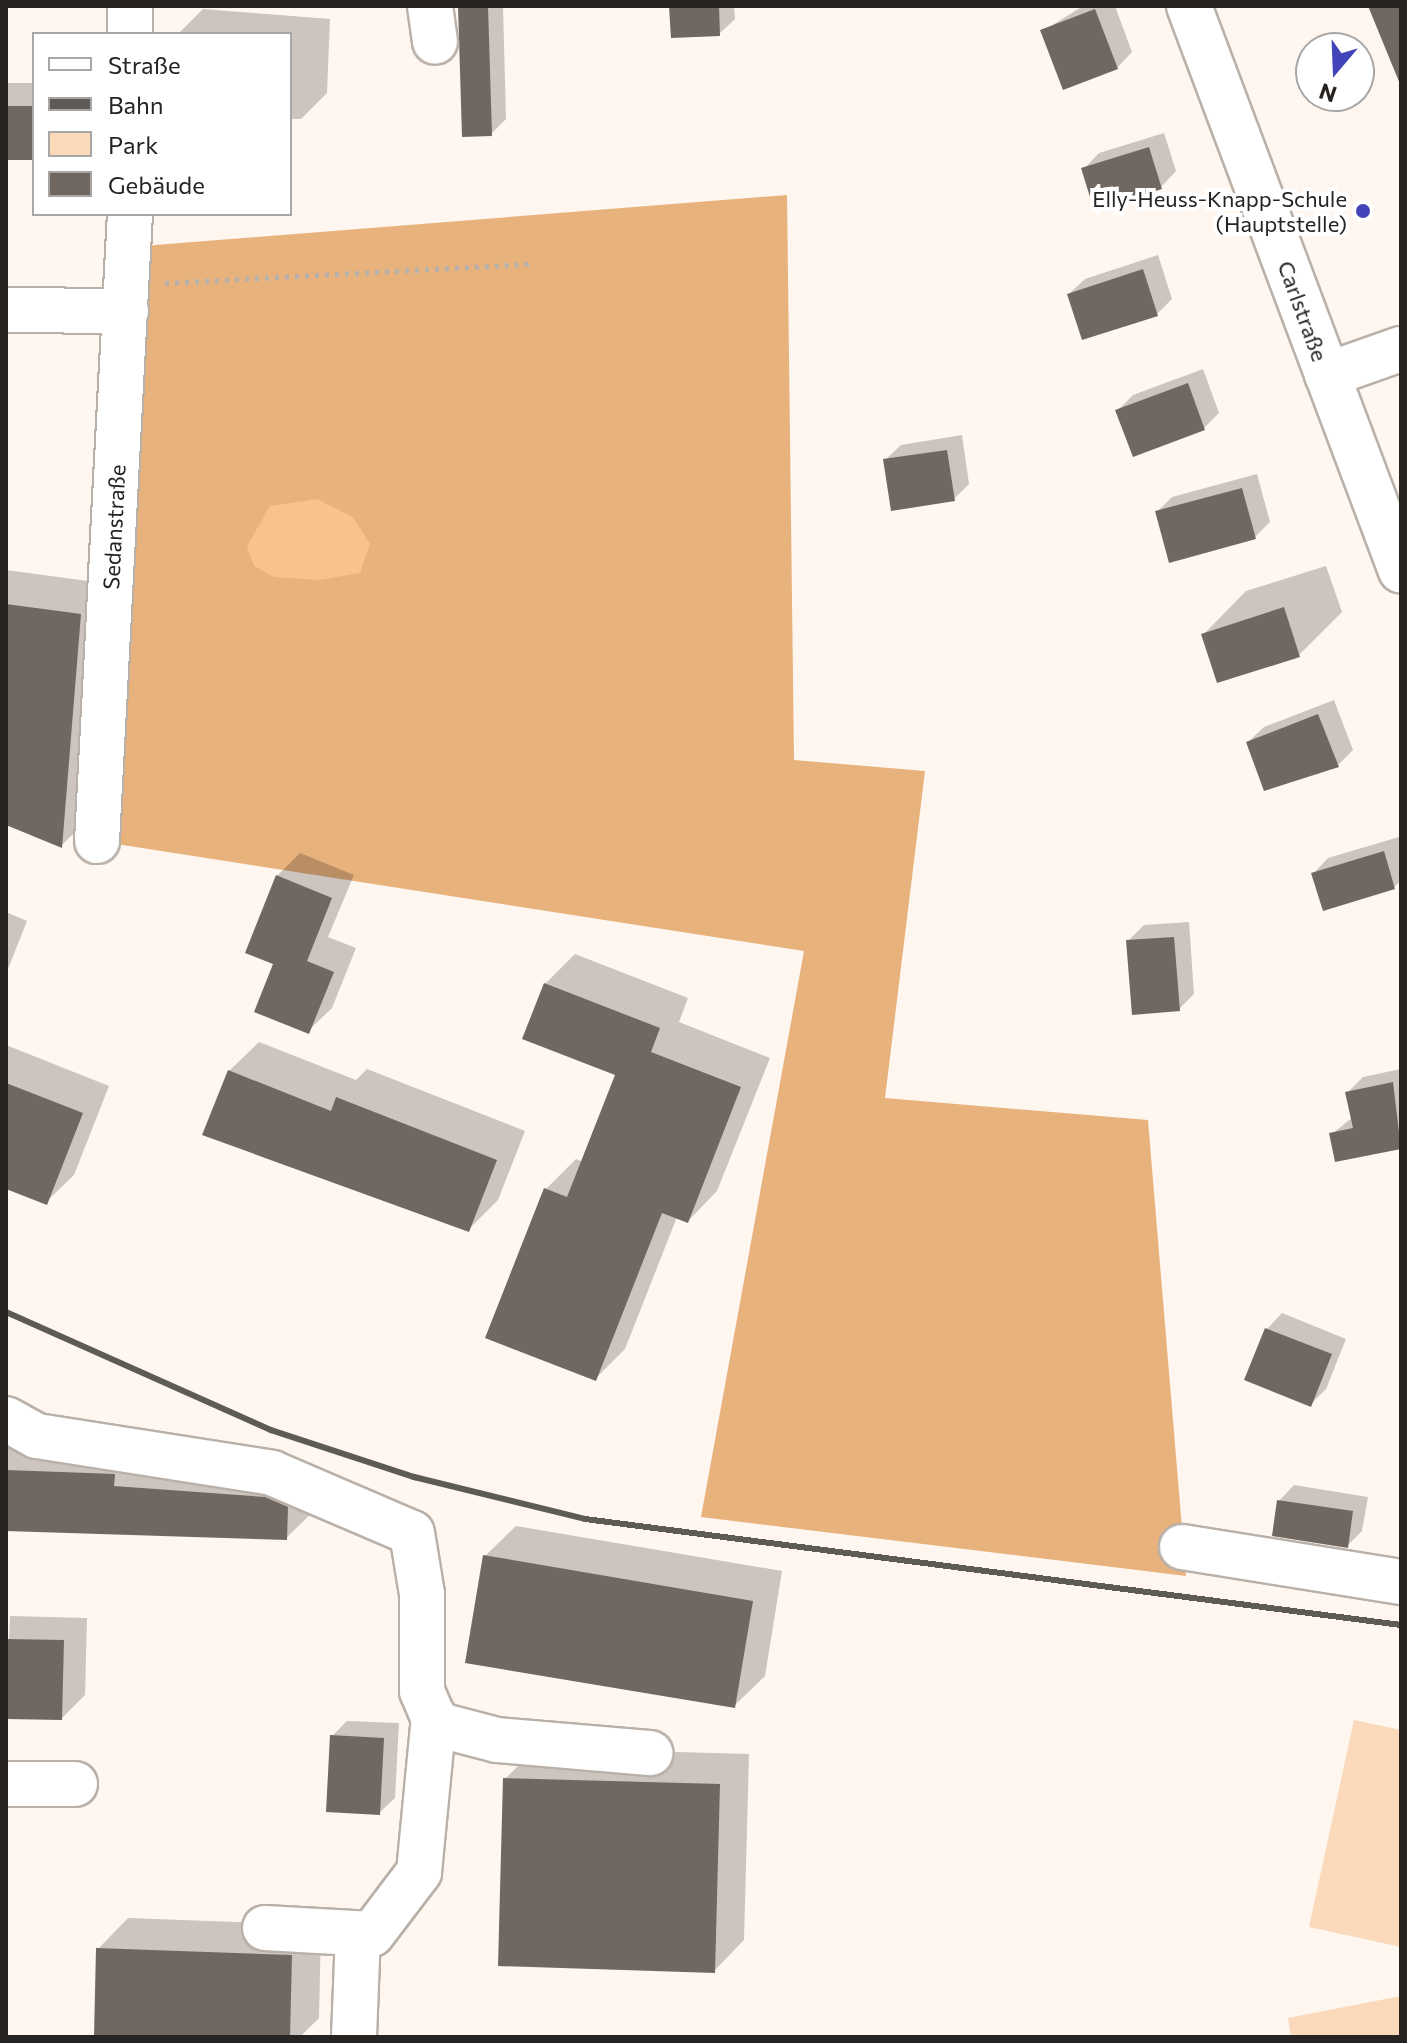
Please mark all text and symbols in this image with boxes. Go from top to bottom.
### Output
legend [32,32,292,216]
north arrow [1295,32,1375,112]
text: Straße [108,50,181,79]
text: N [1315,78,1340,109]
text: Bahn [108,90,164,119]
text: Park [108,130,158,159]
text: Gebäude [108,170,205,199]
place label: Elly-Heuss-Knapp-Schule (Hauptstelle) [1092,185,1347,236]
marker: Elly-Heuss-Knapp-Schule (Hauptstelle) [1354,202,1372,220]
street label: Carlstraße [1273,257,1333,365]
street label: Sedanstraße [98,464,130,590]

